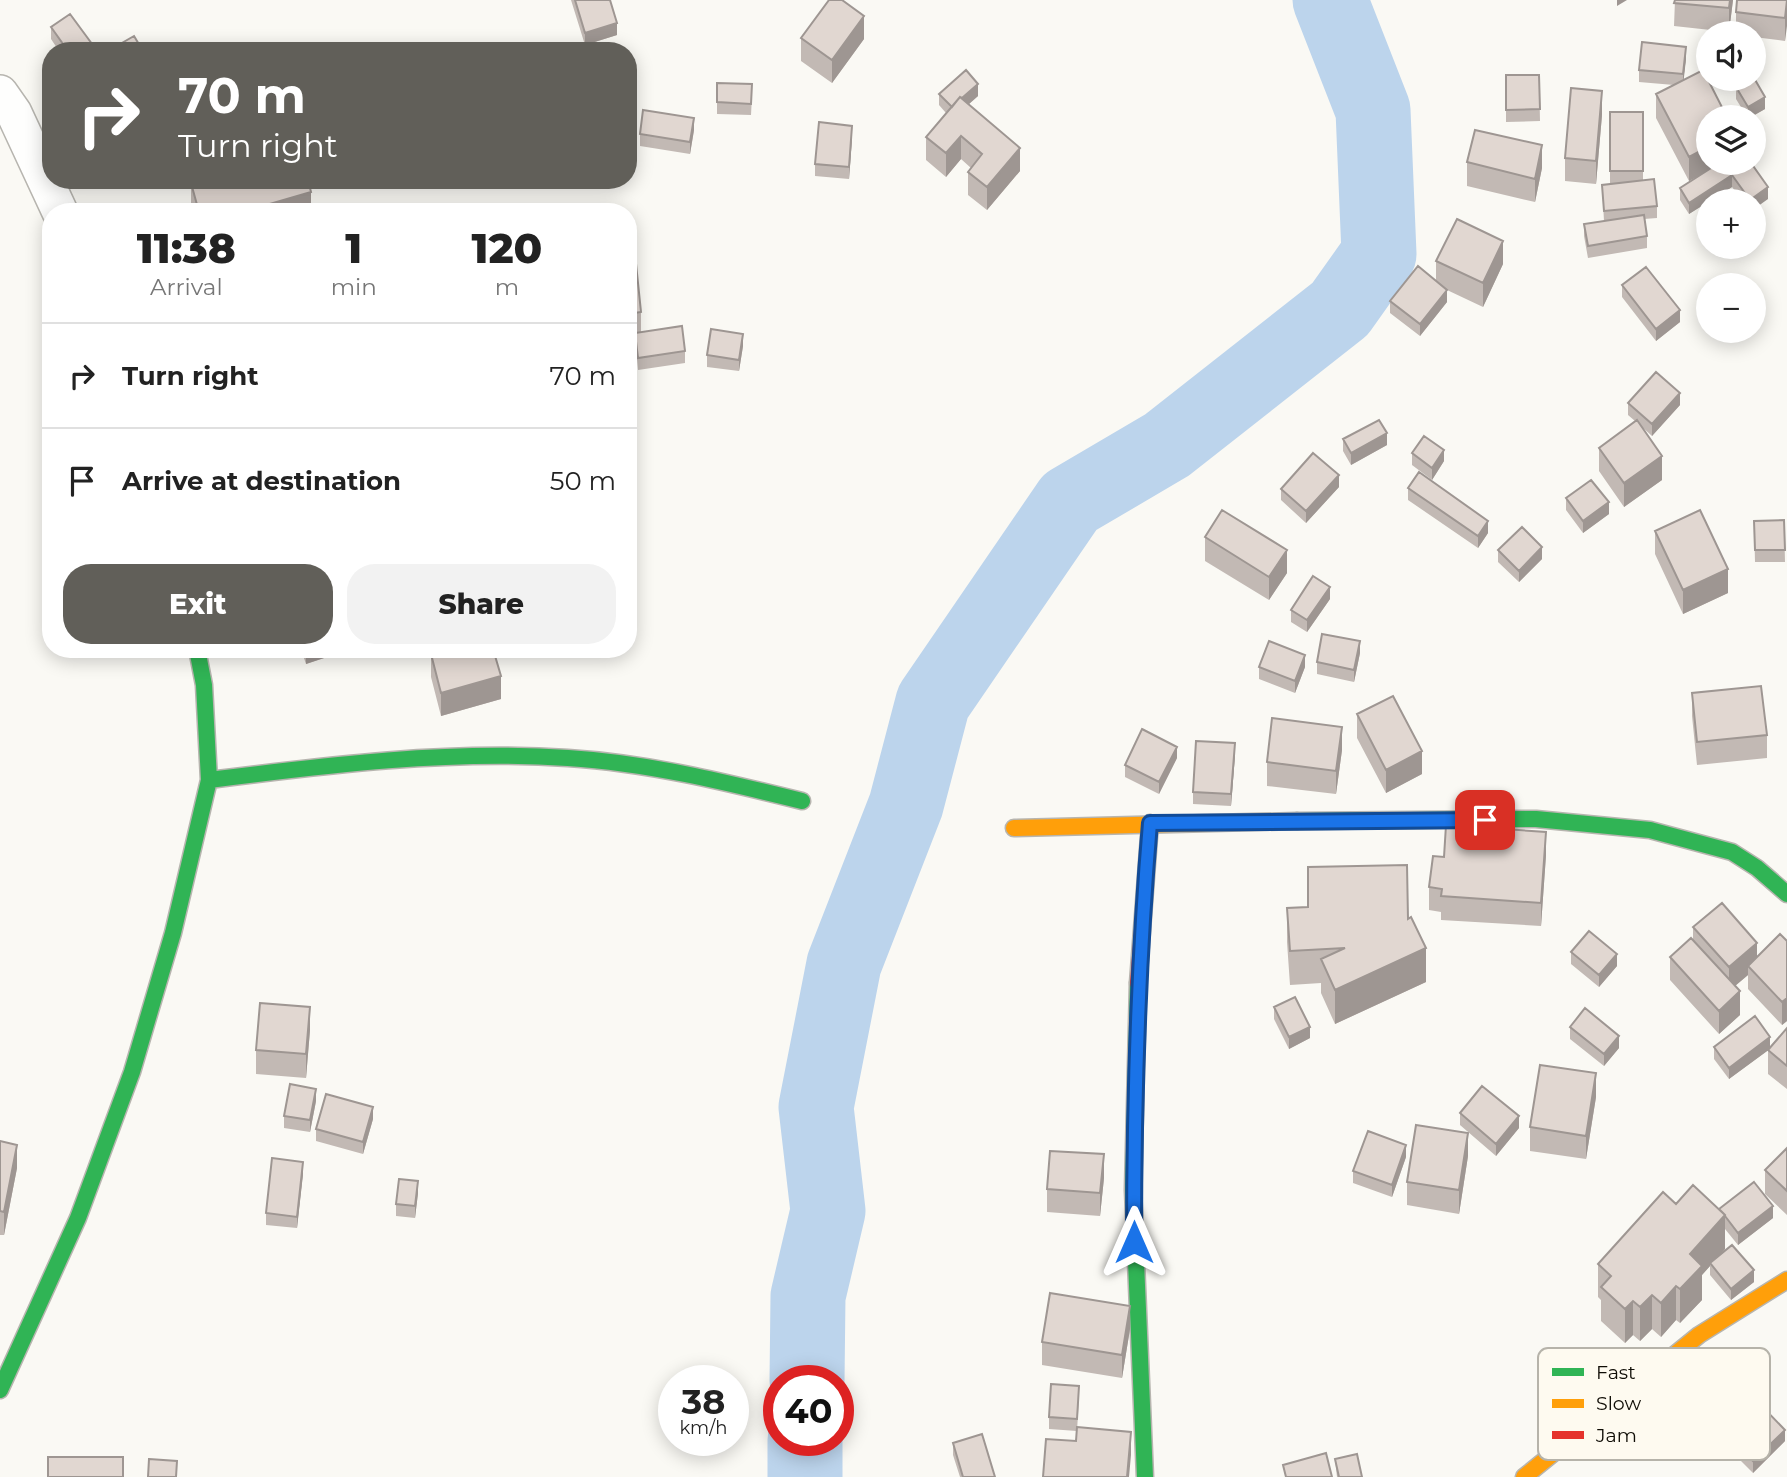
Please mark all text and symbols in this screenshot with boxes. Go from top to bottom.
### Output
map controls [1696,21,1766,343]
button: sound [1696,21,1766,91]
text: 70 m [178,66,306,125]
icon: right [63,70,154,161]
button: layers [1696,105,1766,175]
text: Turn right [178,126,338,165]
button: + [1696,189,1766,259]
text: 11:38 [137,222,236,274]
text: 1 [345,222,362,274]
text: 120 [471,222,542,274]
text: Arrival [150,273,223,301]
text: min [331,273,377,301]
text: m [495,273,519,301]
button: − [1696,273,1766,343]
icon: right [63,357,101,395]
text: Turn right [122,360,258,392]
text: 70 m [550,360,616,392]
icon: arrive [63,462,101,500]
text: Arrive at destination [122,465,401,497]
text: 50 m [550,465,616,497]
button: Exit [63,564,333,644]
button: Share [347,564,616,644]
pin [1455,790,1515,850]
icon: arrive [1466,801,1504,839]
position arrow [1097,1205,1171,1279]
legend [1538,1348,1770,1460]
text: Fast [1596,1361,1636,1384]
speed limit sign: 40 [763,1365,854,1456]
text: 38 [682,1380,725,1423]
text: Slow [1596,1392,1641,1415]
text: km/h [679,1417,728,1439]
text: Jam [1595,1424,1637,1447]

